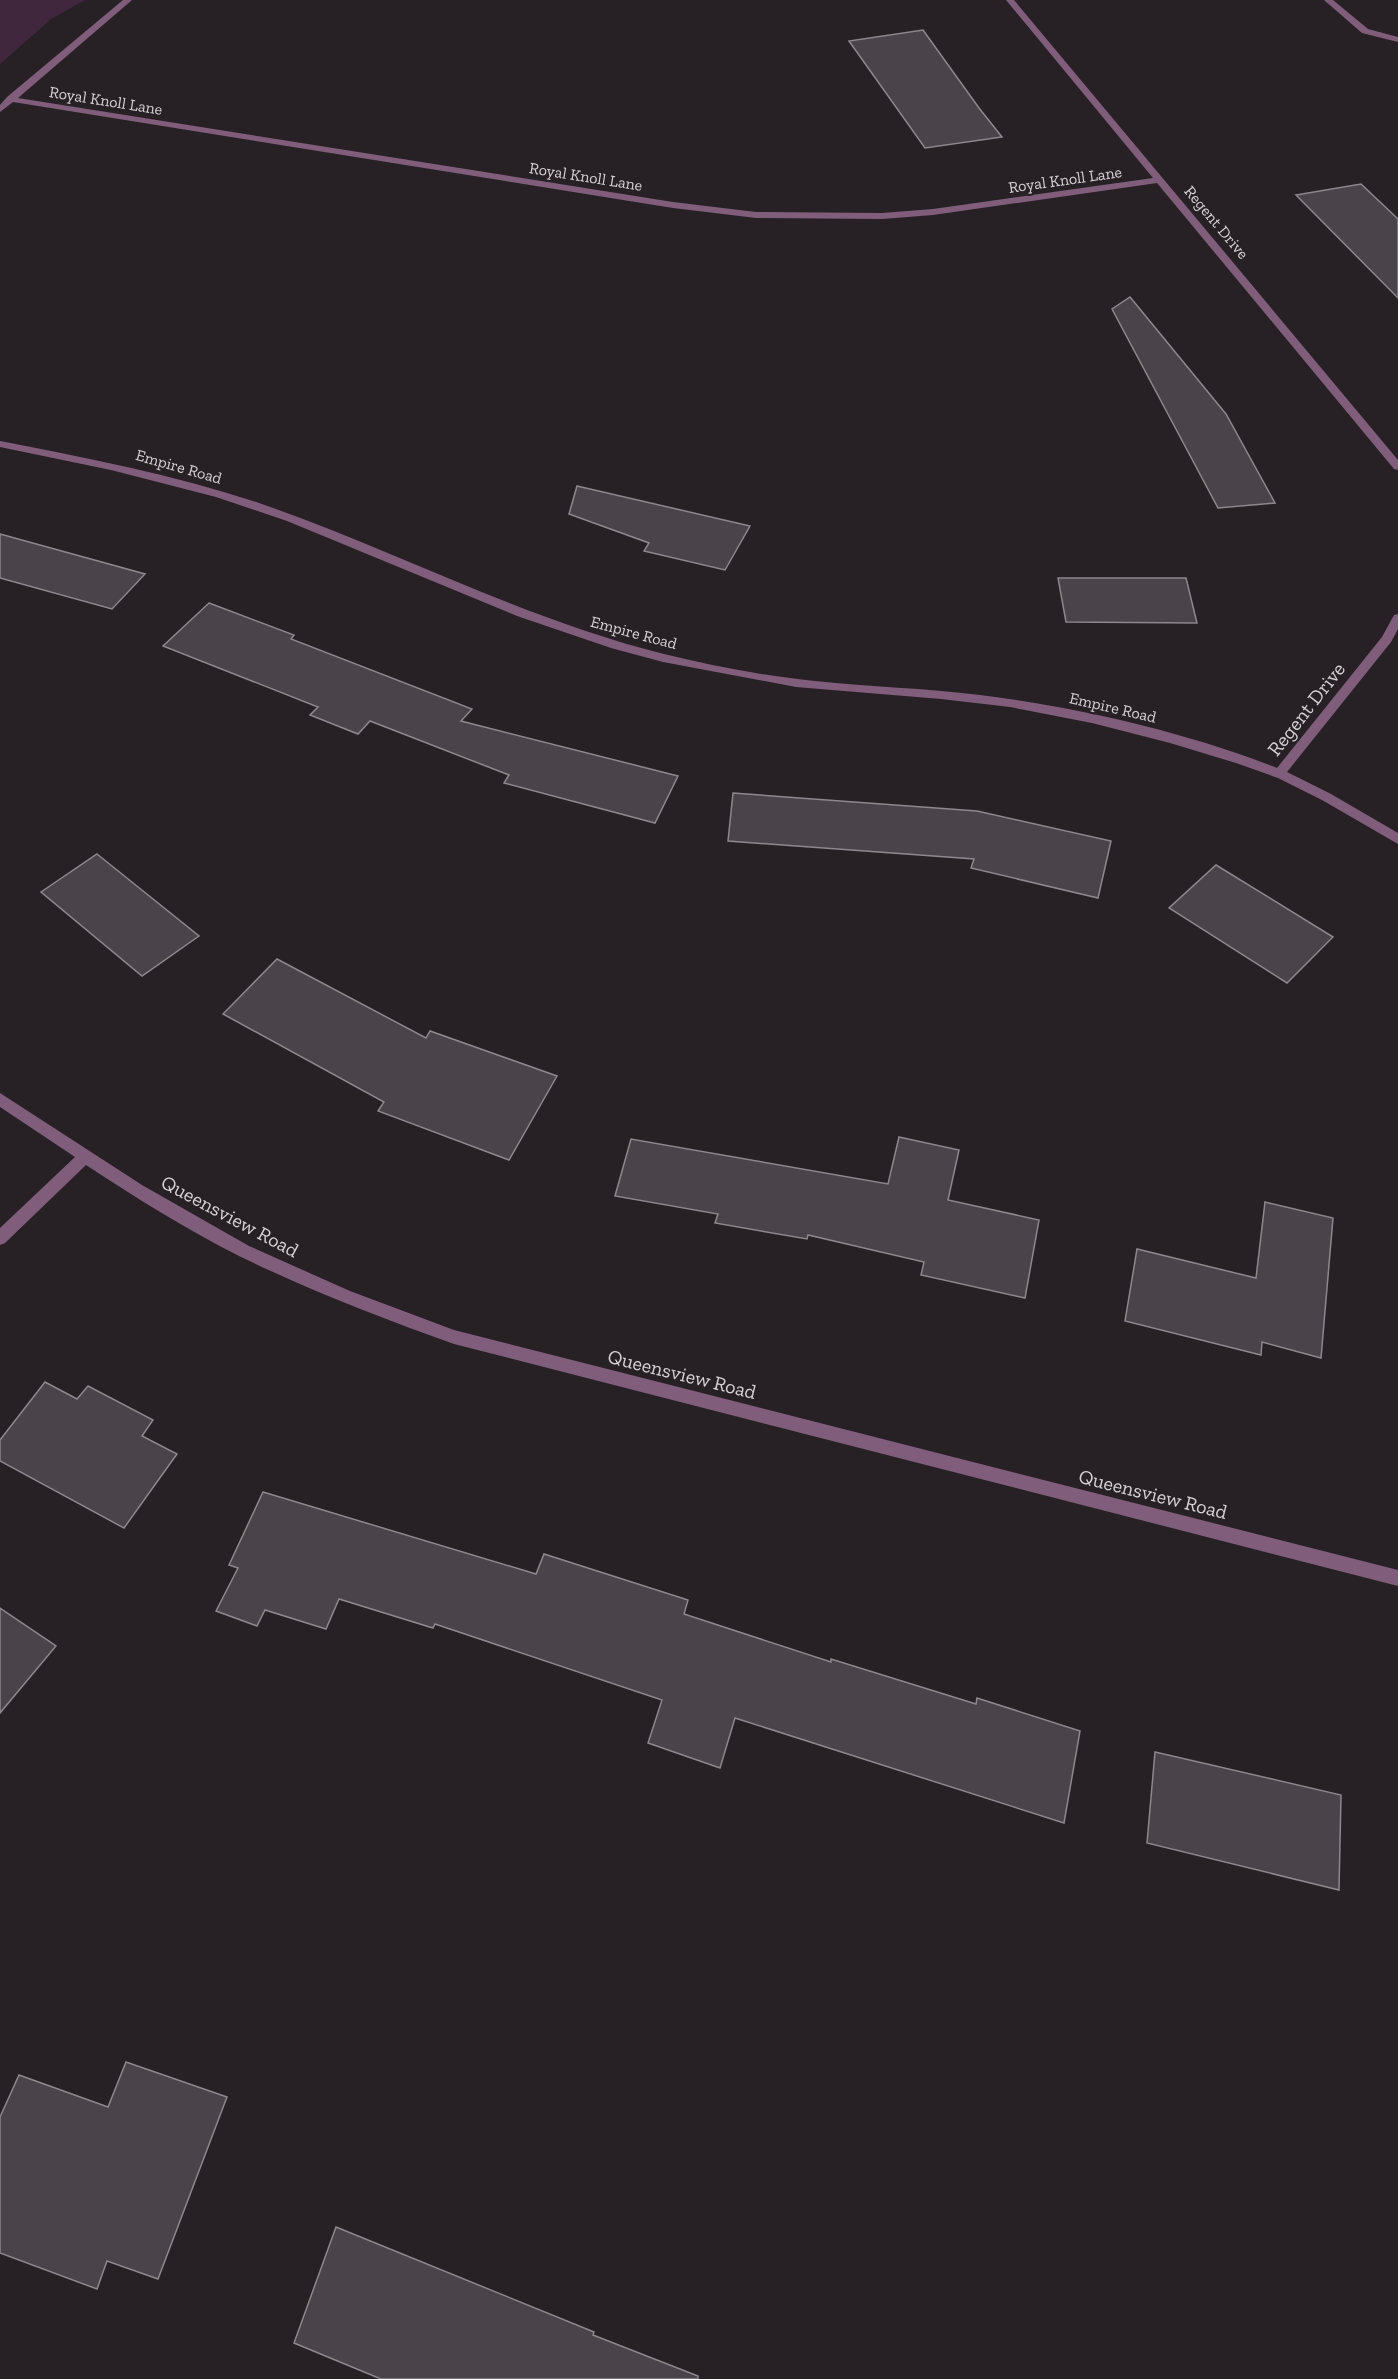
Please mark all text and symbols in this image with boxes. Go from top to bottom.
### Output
street label: Royal Knoll Lane [48,82,164,119]
street label: Royal Knoll Lane [528,158,644,195]
street label: Royal Knoll Lane [1007,162,1123,197]
street label: Regent Drive [1180,182,1253,263]
street label: Empire Road [134,445,224,488]
street label: Empire Road [589,612,679,653]
street label: Regent Drive [1262,657,1350,761]
street label: Empire Road [1067,688,1158,727]
street label: Queensview Road [157,1170,303,1262]
street label: Queensview Road [605,1344,759,1404]
street label: Queensview Road [1076,1464,1230,1524]

